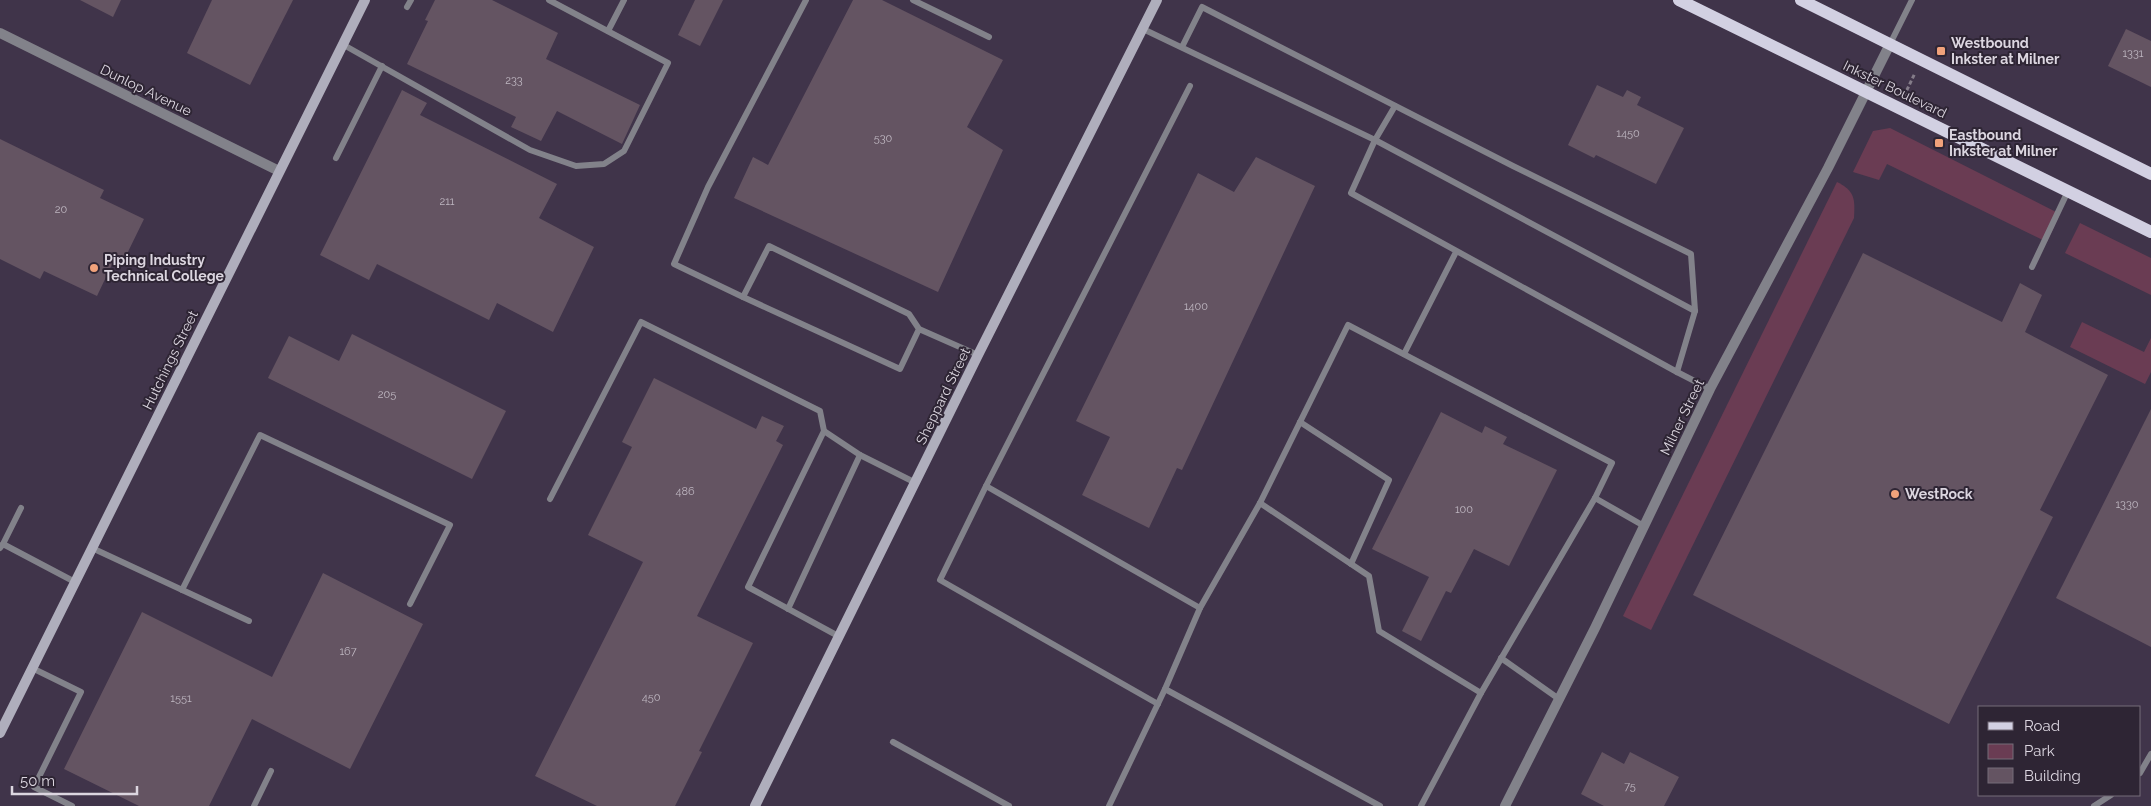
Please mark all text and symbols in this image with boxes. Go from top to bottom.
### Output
place label: Westbound Inkster at Milner [1951,35,2060,67]
marker: Westbound Inkster at Milner [1935,45,1947,57]
house number: 1331 [2122,47,2144,60]
street label: Inkster Boulevard [1841,57,1949,121]
street label: Dunlop Avenue [98,61,194,119]
house number: 233 [505,74,523,87]
house number: 1450 [1616,127,1640,140]
place label: Eastbound Inkster at Milner [1949,127,2058,159]
house number: 530 [874,132,893,145]
marker: Eastbound Inkster at Milner [1933,137,1945,149]
house number: 211 [439,195,455,208]
house number: 20 [55,203,67,216]
place label: Piping Industry Technical College [104,252,225,284]
marker: Piping Industry Technical College [88,262,100,274]
house number: 1400 [1184,300,1208,313]
street label: Hutchings Street [139,308,201,412]
street label: Sheppard Street [913,345,973,447]
street label: Milner Street [1657,376,1707,458]
house number: 205 [378,388,396,401]
house number: 486 [675,485,695,498]
place label: WestRock [1905,486,1973,502]
marker: WestRock [1889,488,1901,500]
house number: 1330 [2115,498,2139,511]
house number: 100 [1455,503,1473,516]
house number: 167 [339,645,357,658]
house number: 450 [642,691,661,704]
house number: 1551 [170,692,192,705]
legend [1978,706,2141,796]
text: Road [2024,717,2060,735]
text: Park [2024,742,2055,760]
scale bar [12,764,138,796]
text: Building [2024,767,2081,785]
text: 50 m [20,772,55,790]
house number: 75 [1624,780,1636,793]

